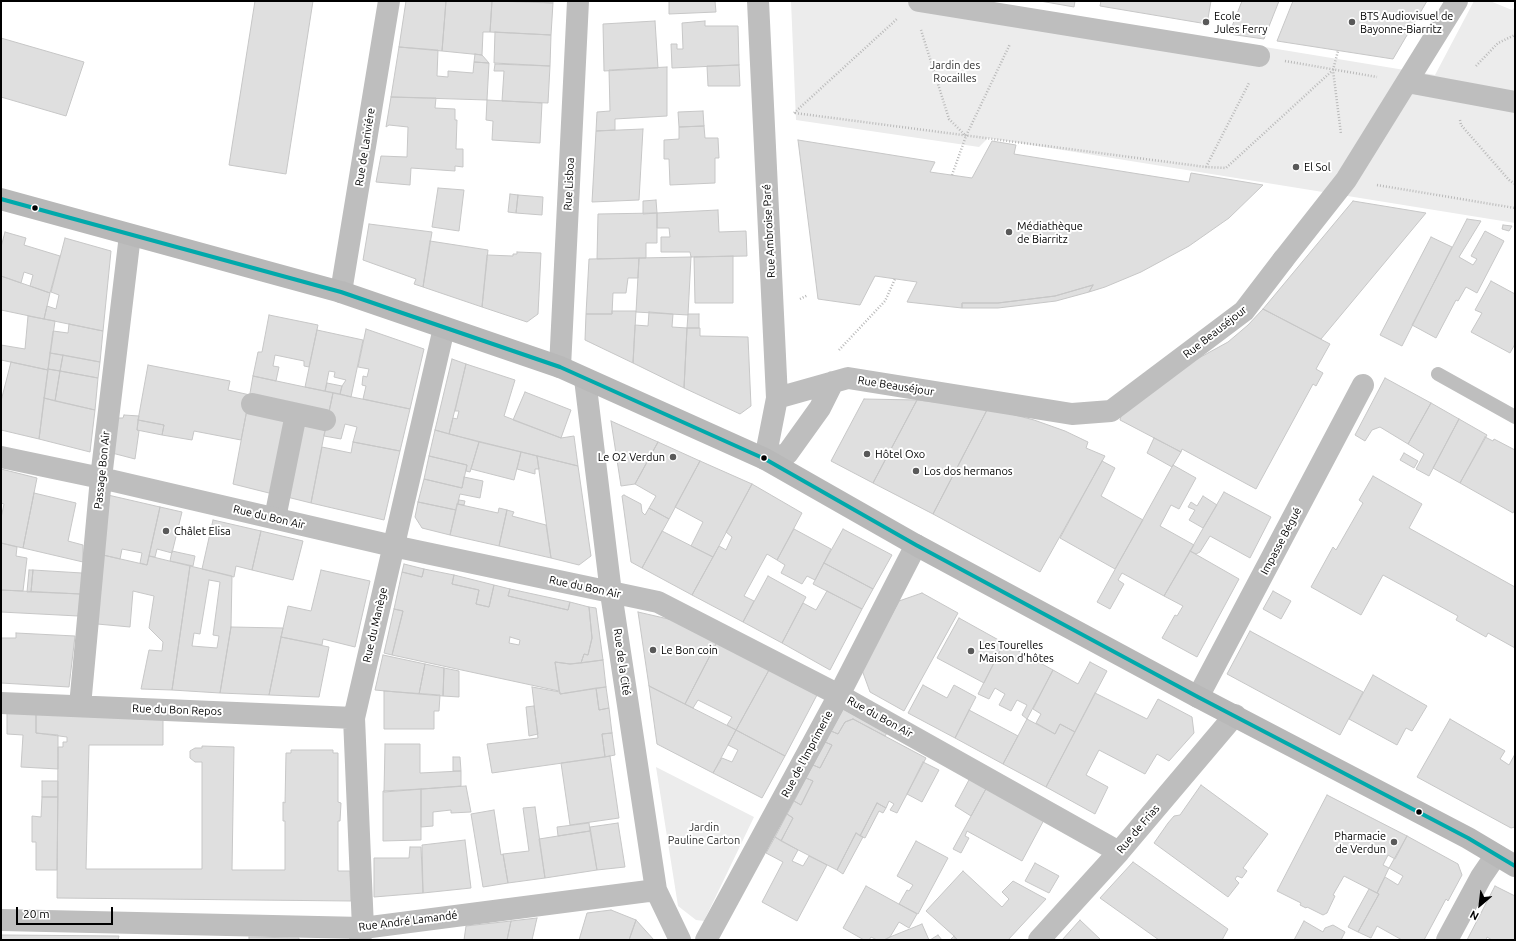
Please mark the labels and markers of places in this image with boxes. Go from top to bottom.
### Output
place label: Ecole Jules Ferry [1214,9,1268,35]
place label: BTS Audiovisuel de Bayonne-Biarritz [1360,9,1453,35]
marker: Ecole Jules Ferry [1201,17,1211,27]
marker: BTS Audiovisuel de Bayonne-Biarritz [1347,17,1357,27]
place label: El Sol [1304,160,1331,174]
marker: El Sol [1291,162,1301,172]
unlabelled marker [30,203,40,213]
place label: Médiathèque de Biarritz [1017,219,1083,245]
marker: Médiathèque de Biarritz [1004,227,1014,237]
place label: Hôtel Oxo [875,447,925,461]
marker: Hôtel Oxo [862,449,872,459]
place label: Le O2 Verdun [598,450,665,464]
marker: Le O2 Verdun [668,452,678,462]
unlabelled marker [759,453,769,463]
place label: Los dos hermanos [924,464,1013,478]
marker: Los dos hermanos [911,466,921,476]
place label: Châlet Elisa [174,524,231,538]
marker: Châlet Elisa [161,526,171,536]
place label: Les Tourelles Maison d'hôtes [979,638,1054,664]
place label: Le Bon coin [661,643,718,657]
marker: Le Bon coin [648,645,658,655]
marker: Les Tourelles Maison d'hôtes [966,646,976,656]
unlabelled marker [1414,807,1424,817]
place label: Pharmacie de Verdun [1334,829,1386,855]
marker: Pharmacie de Verdun [1389,837,1399,847]

